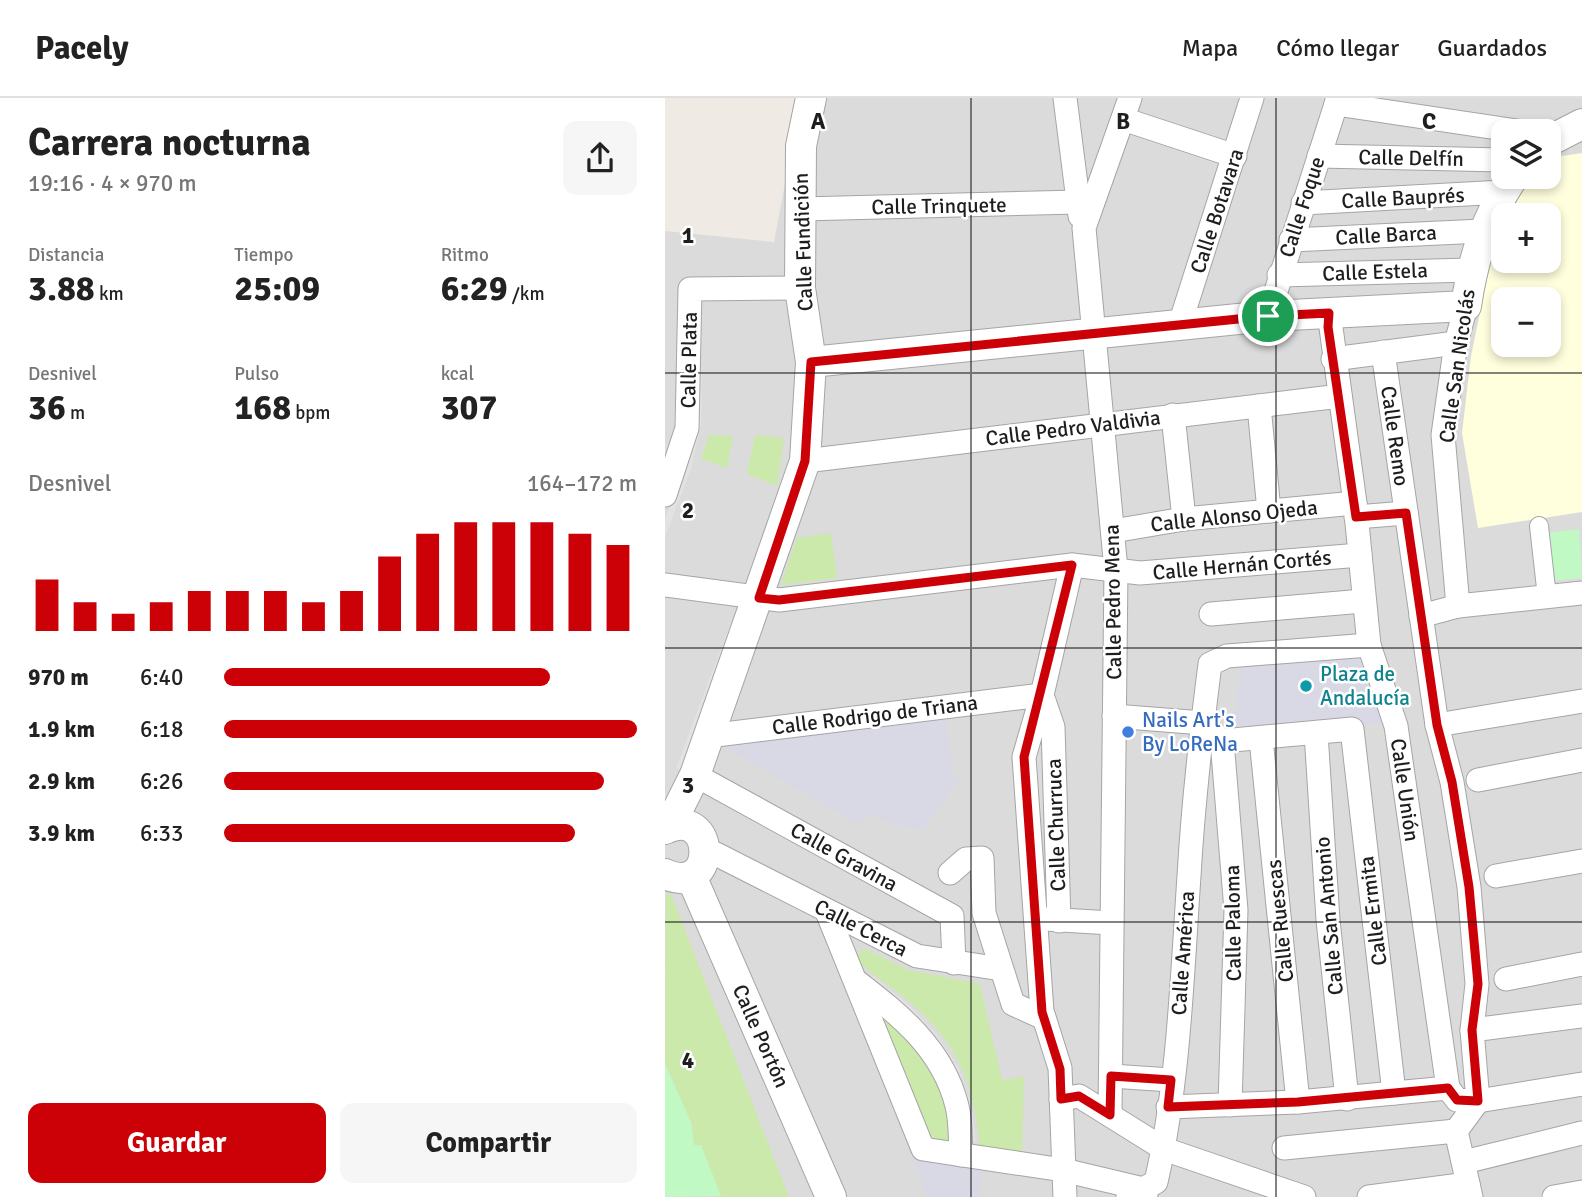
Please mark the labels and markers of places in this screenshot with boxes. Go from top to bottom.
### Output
pin [1238,286,1298,346]
place label: Plaza de Andalucía [1320,661,1410,711]
marker: Plaza de Andalucía [1298,678,1314,694]
place label: Nails Art's By LoReNa [1142,707,1238,757]
marker: Nails Art's By LoReNa [1120,724,1136,740]

